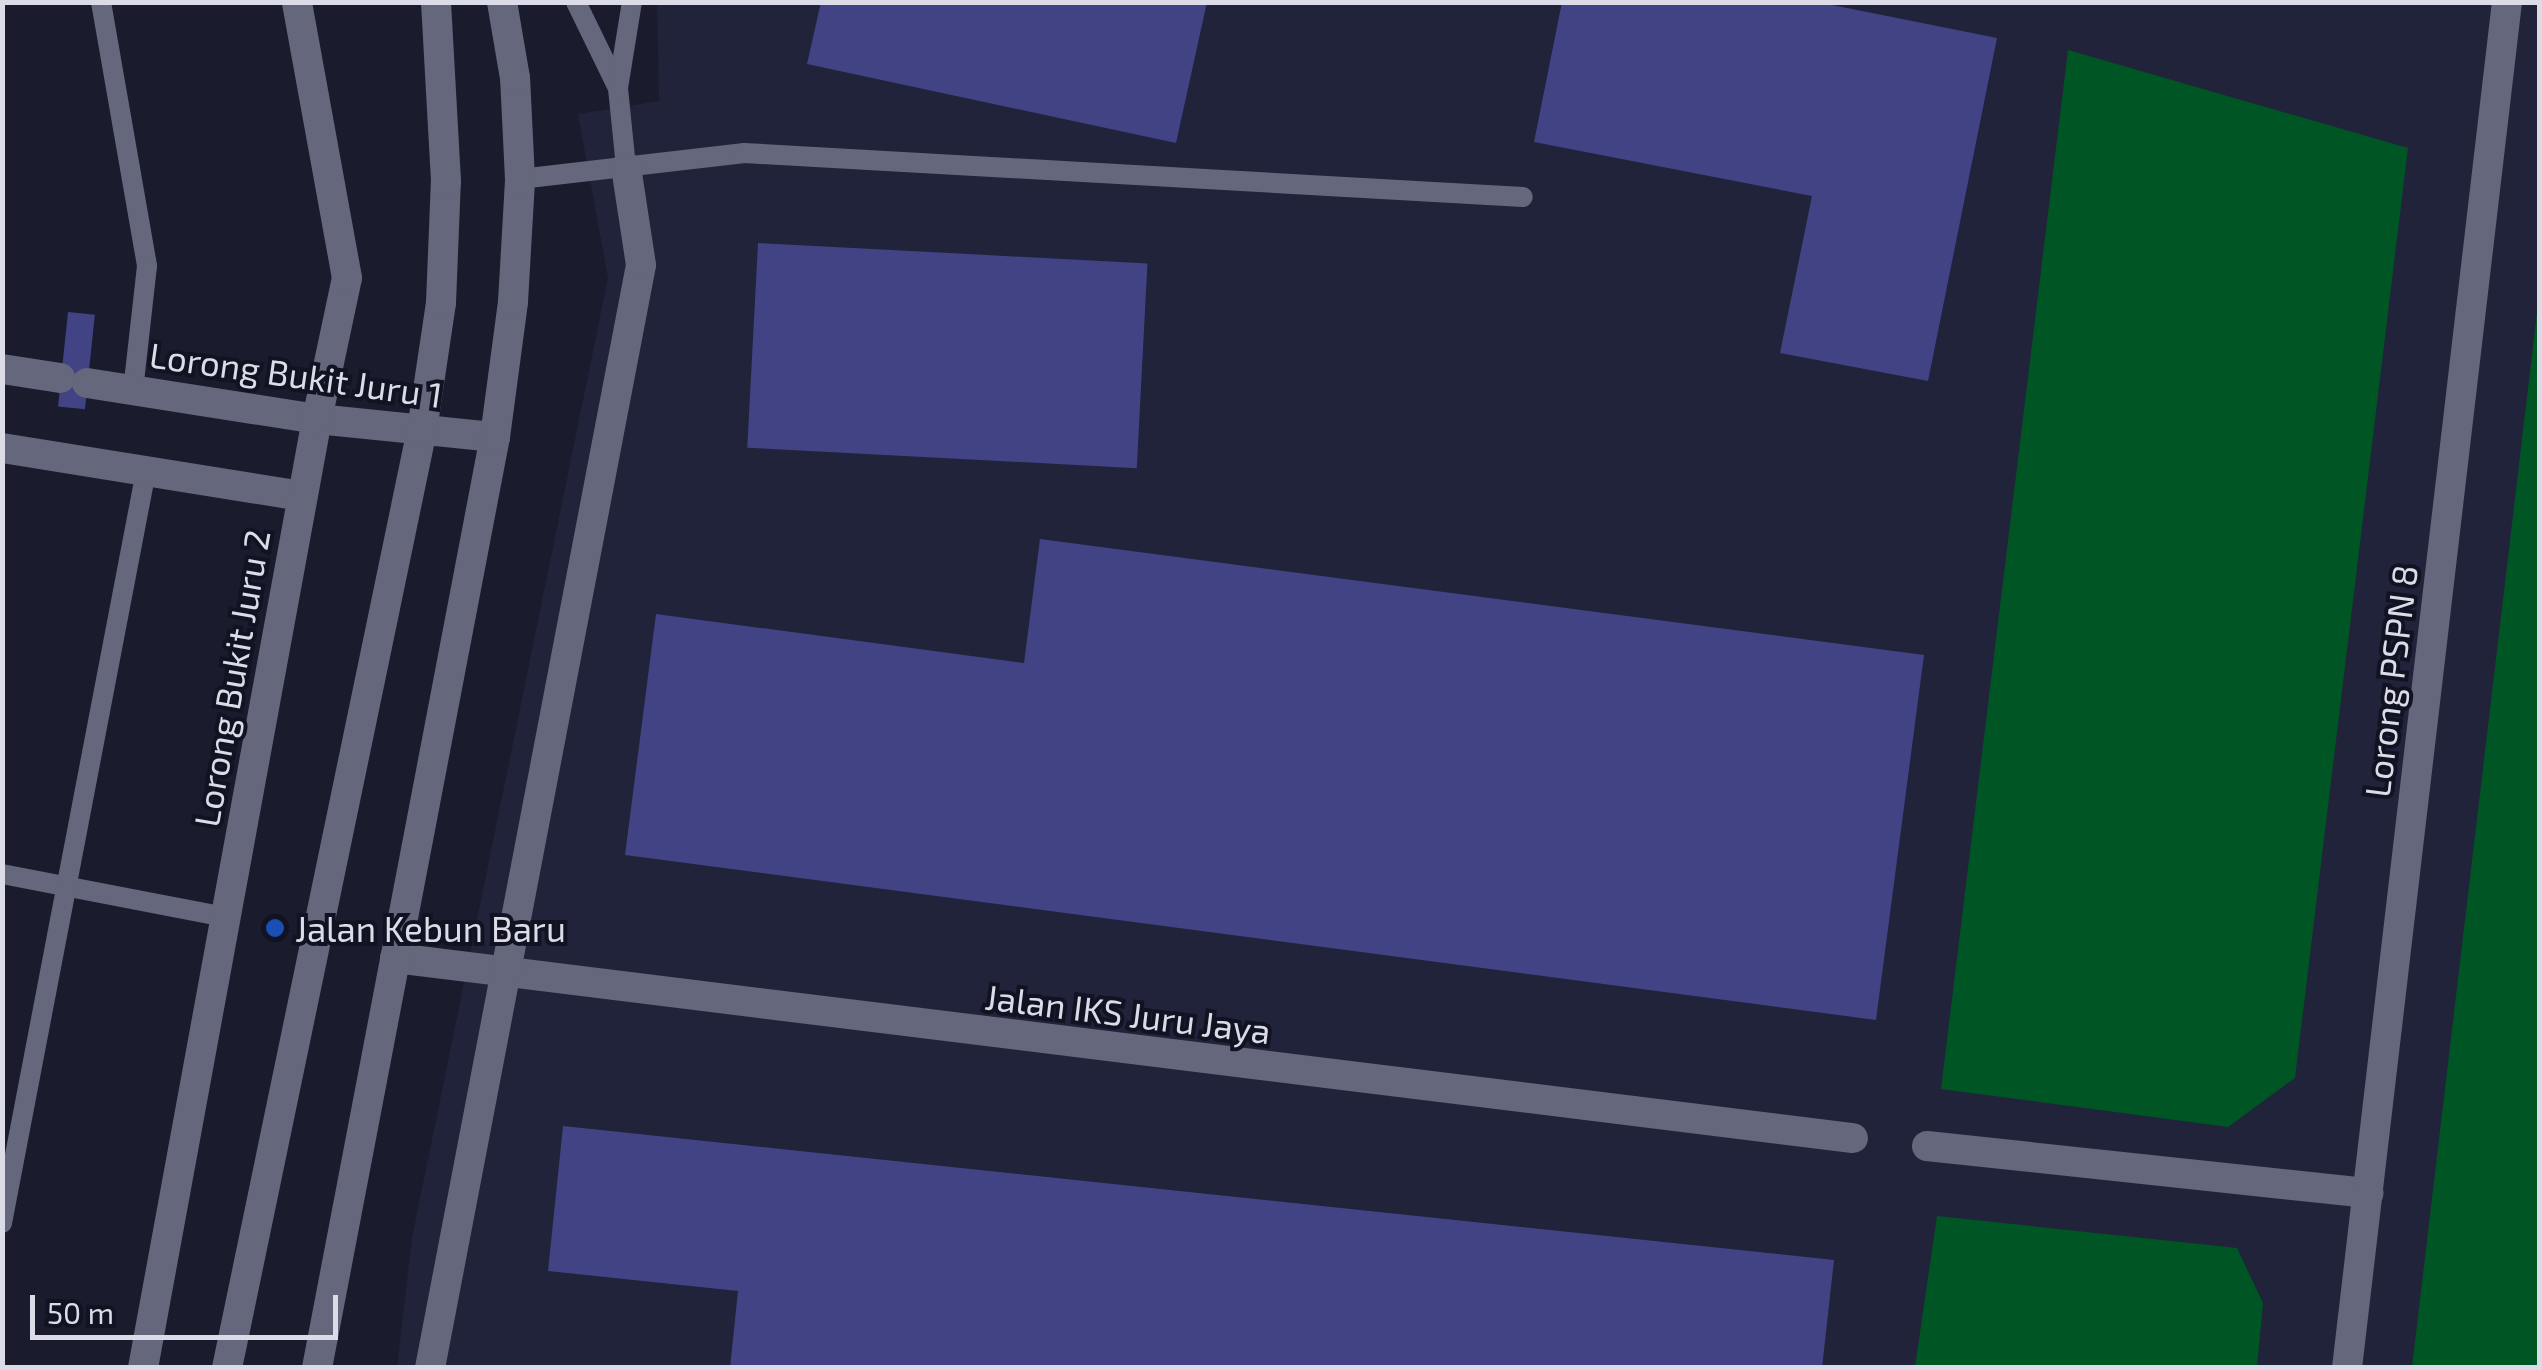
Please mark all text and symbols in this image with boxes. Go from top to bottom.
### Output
street label: Lorong Bukit Juru 1 [147,333,445,415]
street label: Lorong Bukit Juru 2 [184,526,278,830]
street label: Lorong PSPN 8 [2355,563,2425,799]
place label: Jalan Kebun Baru [295,907,566,949]
marker: Jalan Kebun Baru [264,917,286,939]
street label: Jalan IKS Juru Jaya [982,975,1274,1051]
scale bar [35,1275,342,1337]
text: 50 m [47,1294,114,1330]

